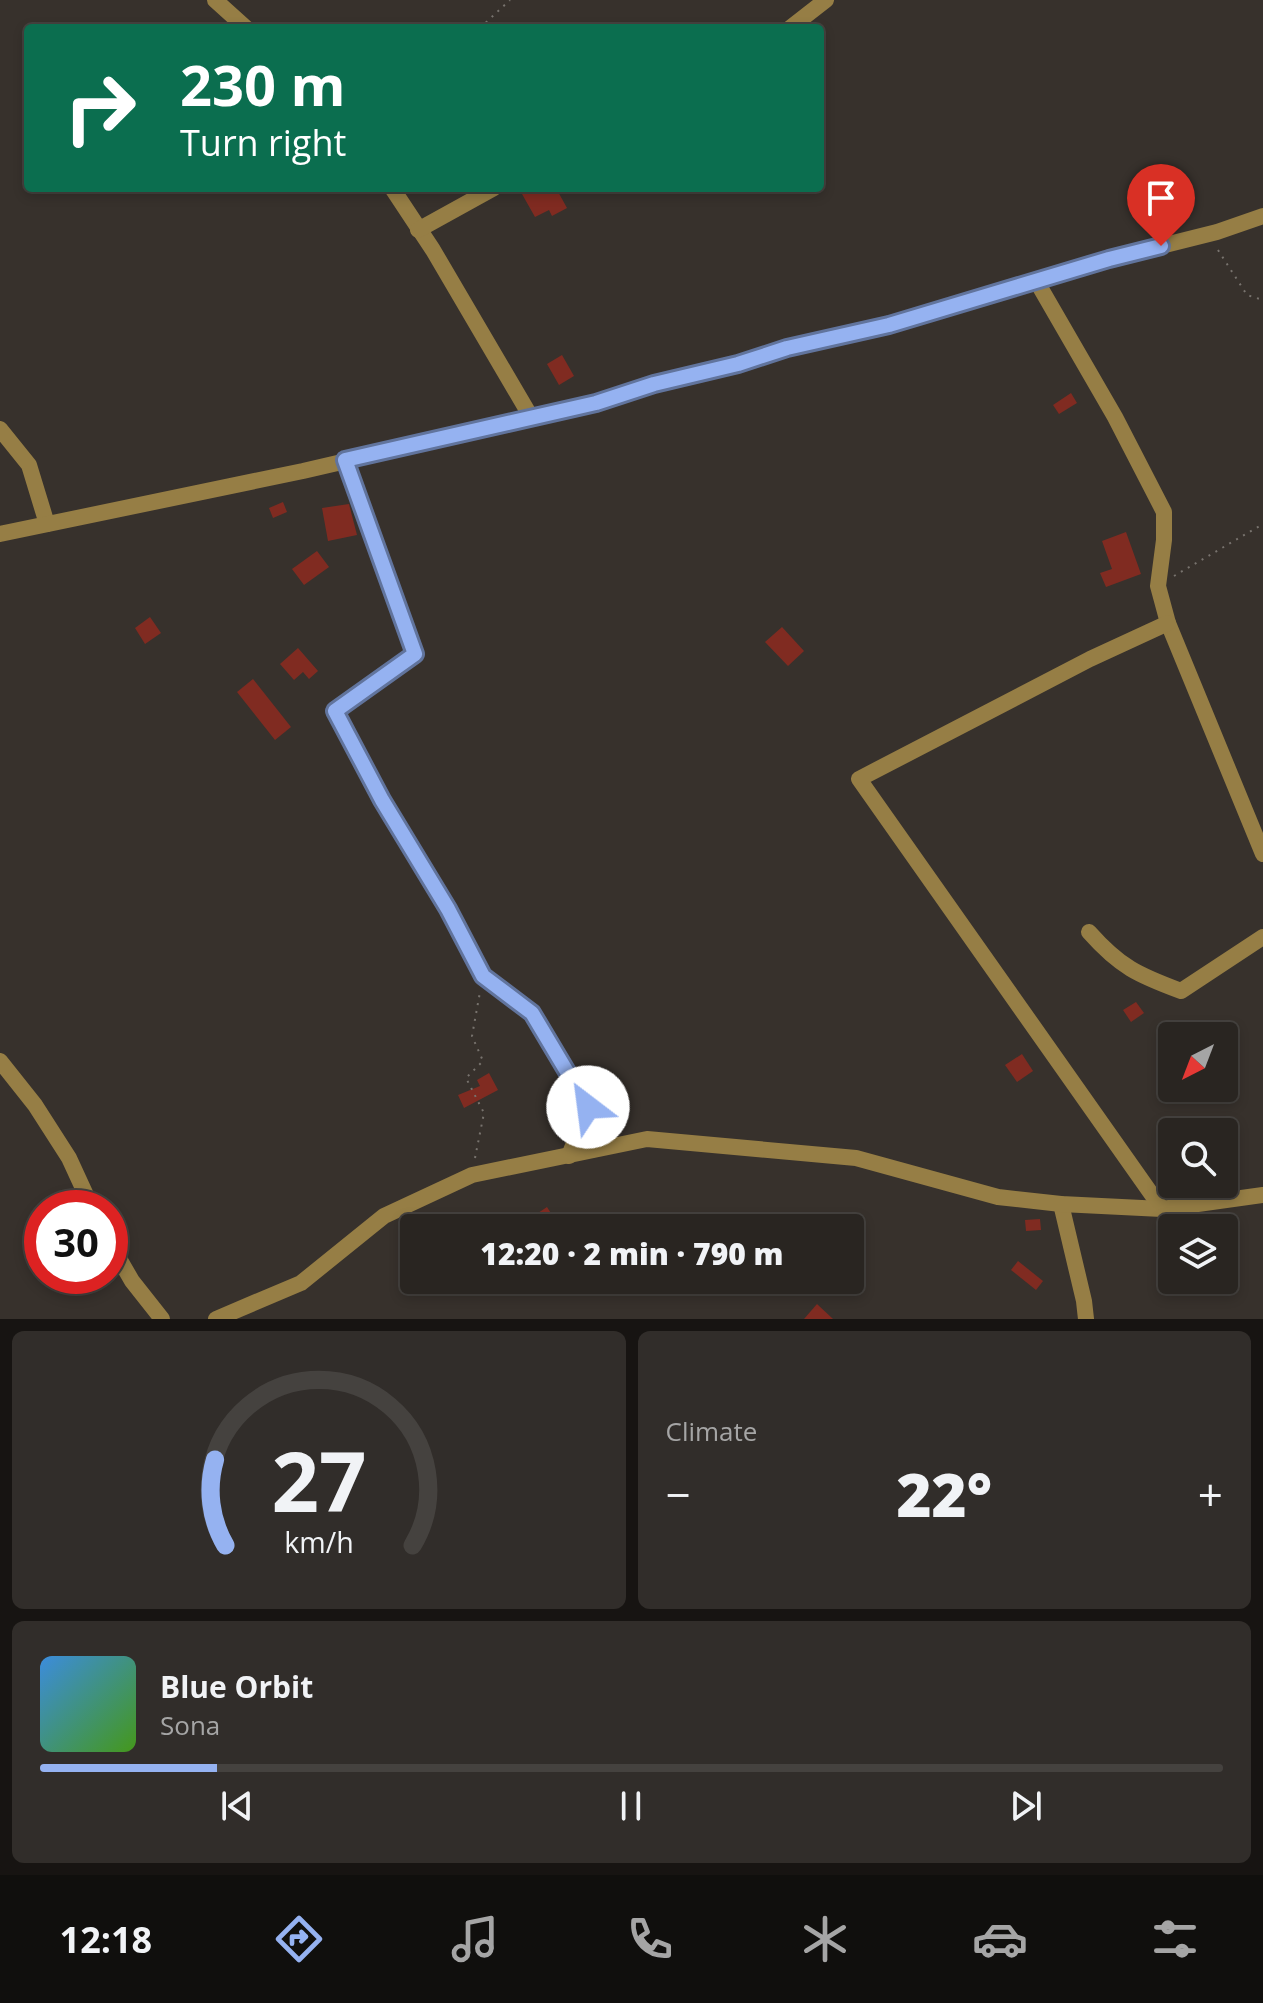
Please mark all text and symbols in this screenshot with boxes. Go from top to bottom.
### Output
text: 230 m [180,46,346,122]
icon: right [48,56,152,160]
text: Turn right [180,118,346,167]
pin [1127,164,1195,246]
icon: arrive [1139,176,1183,220]
north arrow [1158,1022,1238,1102]
map controls [1158,1022,1238,1294]
position arrow [546,1065,630,1149]
button: search [1158,1118,1238,1198]
speed limit sign: 30 [24,1190,128,1294]
button: layers [1158,1214,1238,1294]
text: 12:20 · 2 min · 790 m [480,1233,784,1274]
text: Climate [666,1413,757,1449]
text: 27 [271,1423,366,1536]
text: 22° [896,1453,992,1535]
text: − [666,1464,691,1524]
text: + [1198,1464,1223,1524]
text: km/h [284,1522,353,1561]
text: Blue Orbit [160,1666,313,1707]
text: Sona [160,1707,220,1743]
icon: previous [215,1784,259,1828]
icon: pause [609,1784,653,1828]
icon: next [1004,1784,1048,1828]
icon: directions [271,1911,327,1967]
icon: music [447,1911,503,1967]
icon: phone [622,1911,678,1967]
icon: climate [797,1911,853,1967]
icon: car [972,1911,1028,1967]
icon: filters [1147,1911,1203,1967]
text: 12:18 [60,1915,152,1964]

